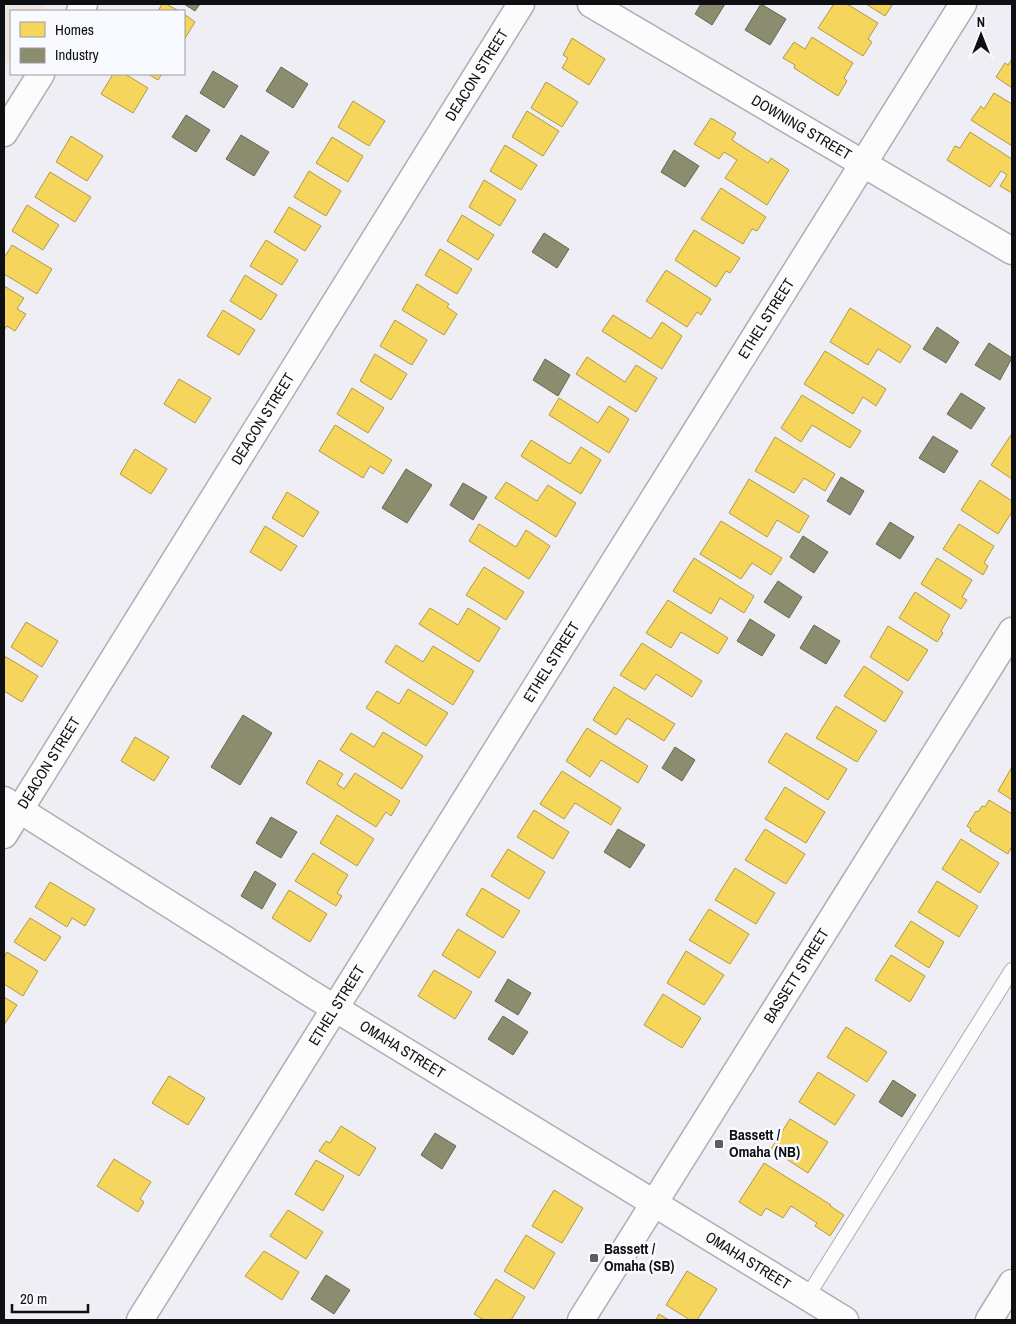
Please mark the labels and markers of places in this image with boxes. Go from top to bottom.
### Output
place label: Bassett / Omaha (NB) [729,1124,800,1162]
marker: Bassett / Omaha (NB) [713,1138,725,1150]
place label: Bassett / Omaha (SB) [604,1238,674,1276]
marker: Bassett / Omaha (SB) [588,1252,600,1264]

